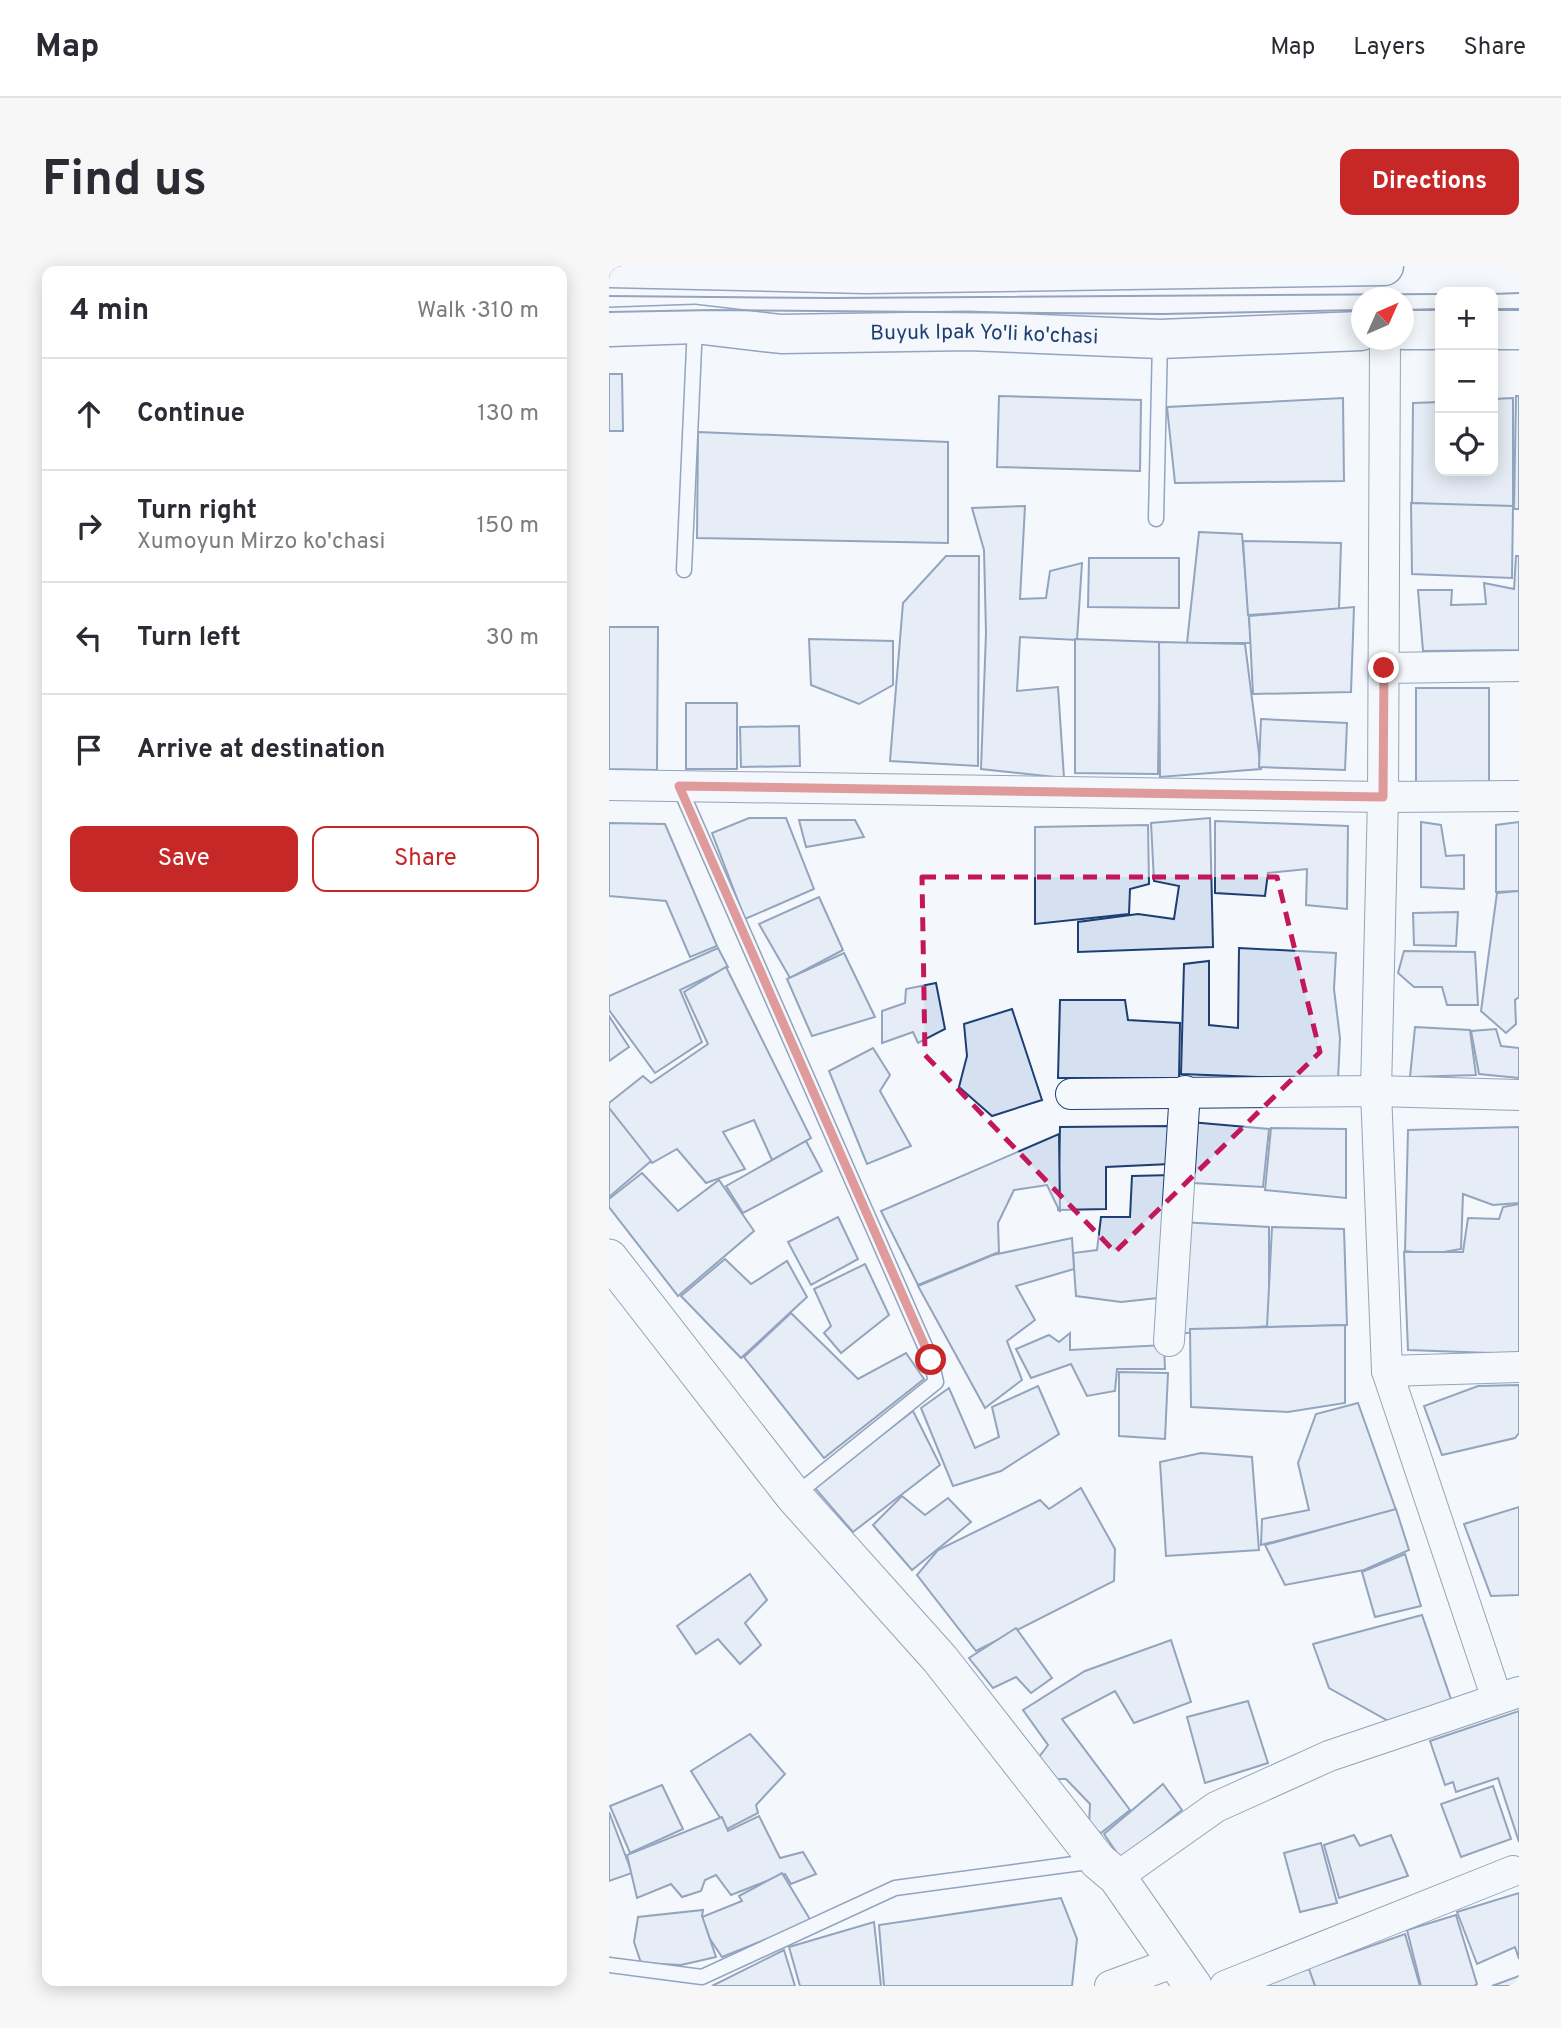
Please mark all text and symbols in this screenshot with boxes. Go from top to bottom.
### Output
text: Map [35,27,99,69]
text: Map [1270,33,1315,63]
text: Layers [1353,33,1425,63]
text: Share [1463,33,1526,63]
button: Directions [1340,149,1519,215]
text: Find us [42,151,207,213]
north arrow [1351,287,1414,350]
map controls [1435,287,1498,476]
button: + [1435,287,1498,350]
text: 4 min [70,293,149,330]
text: Walk · 310 m [417,297,539,326]
street label: Buyuk Ipak Yo'li ko'chasi [870,319,1099,351]
button: − [1435,350,1498,413]
icon: ahead [70,395,108,433]
text: Continue [137,398,245,431]
text: 130 m [477,400,539,429]
button: locate [1435,413,1498,476]
text: Turn right [137,495,257,528]
icon: right [70,507,108,545]
text: 150 m [477,512,539,541]
text: Xumoyun Mirzo ko'chasi [137,528,385,557]
icon: left [70,619,108,657]
text: Turn left [137,622,241,655]
text: 30 m [486,624,539,653]
route end [1368,652,1399,683]
icon: arrive [70,731,108,769]
text: Arrive at destination [137,734,385,767]
button: Save [70,826,298,892]
button: Share [312,826,539,892]
route start [915,1344,946,1375]

